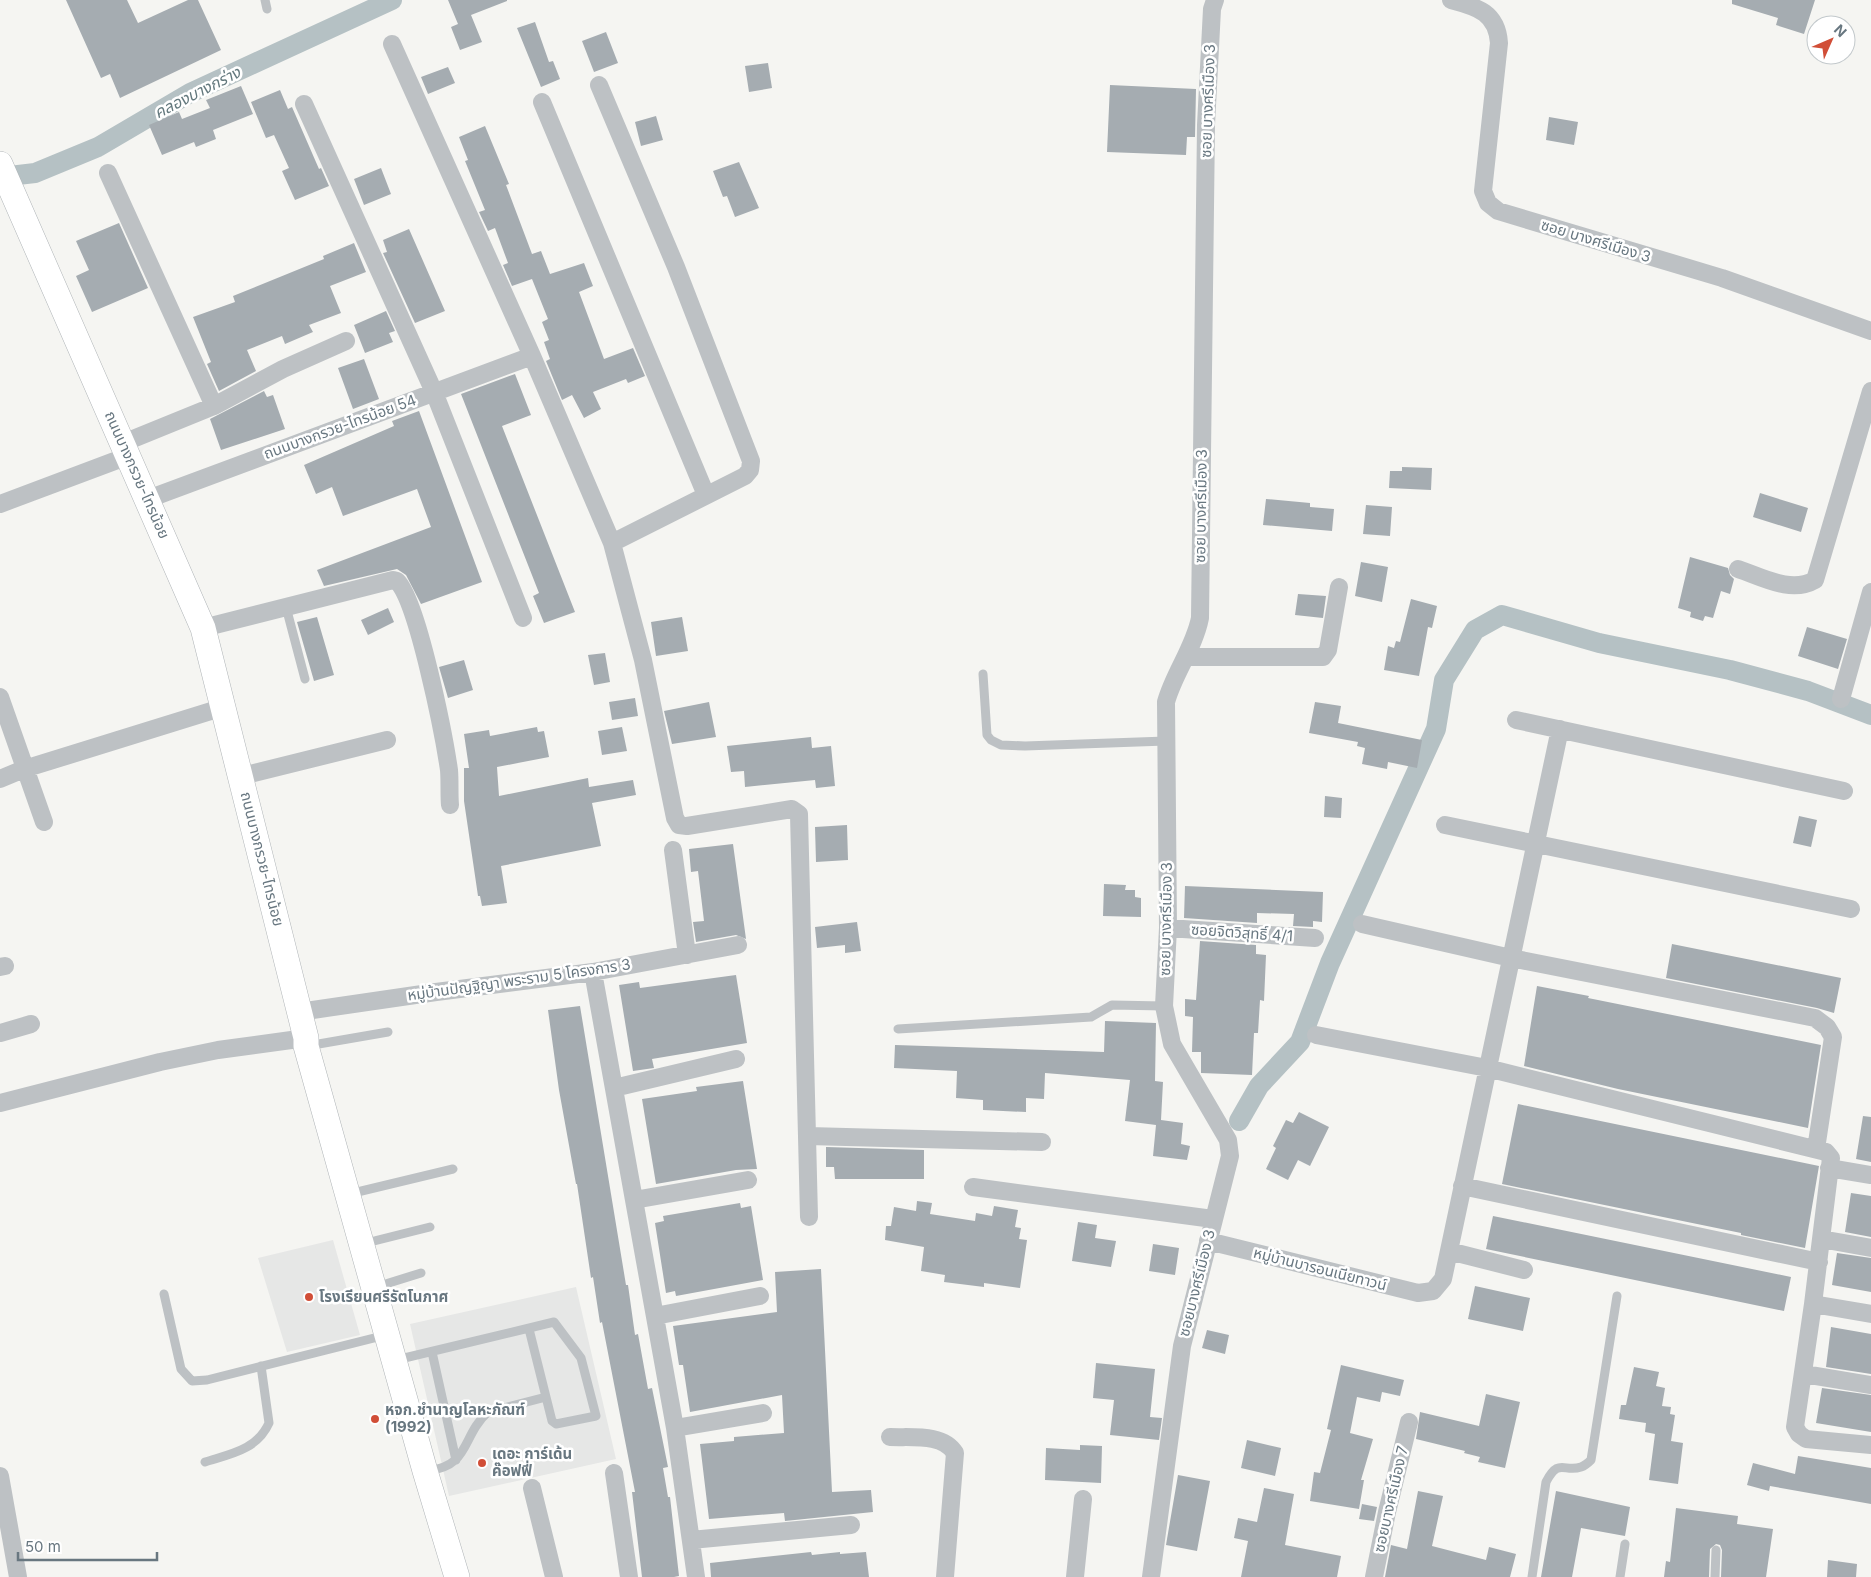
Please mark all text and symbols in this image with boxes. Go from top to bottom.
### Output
north arrow [1806,15,1856,65]
text: N [1831,21,1850,40]
street label: ซอย บางศรีเมือง 3 [1196,44,1219,158]
water label: คลองบางกร่าง [151,61,245,122]
street label: ซอย บางศรีเมือง 3 [1539,215,1653,266]
street label: ถนนบางกรวย-ไทรน้อย 54 [261,390,419,463]
street label: ถนนบางกรวย-ไทรน้อย [101,408,174,542]
street label: ซอย บางศรีเมือง 3 [1190,449,1211,563]
street label: ถนนบางกรวย-ไทรน้อย [237,790,288,928]
street label: ซอย บางศรีเมือง 3 [1155,862,1176,976]
street label: ซอยจิตวิสุทธิ์ 4/1 [1190,919,1294,946]
street label: หมู่บ้านปัญฐิญา พระราม 5 โครงการ 3 [406,954,632,1005]
street label: ซอยบางศรีเมือง 3 [1174,1227,1219,1338]
street label: หมู่บ้านบารอนเนียทาวน์ [1251,1243,1389,1294]
place label: โรงเรียนศรีรัตโนภาศ [319,1287,449,1306]
marker: โรงเรียนศรีรัตโนภาศ [303,1291,315,1303]
place label: หจก.ชำนาญโลหะภัณฑ์ (1992) [385,1400,525,1436]
marker: หจก.ชำนาญโลหะภัณฑ์ (1992) [369,1413,381,1425]
place label: เดอะ การ์เด้น ค๊อฟฟี่ [492,1444,572,1480]
street label: ซอยบางศรีเมือง 7 [1369,1444,1412,1554]
marker: เดอะ การ์เด้น ค๊อฟฟี่ [476,1457,488,1469]
scale bar [18,1530,156,1562]
text: 50 m [25,1537,61,1556]

